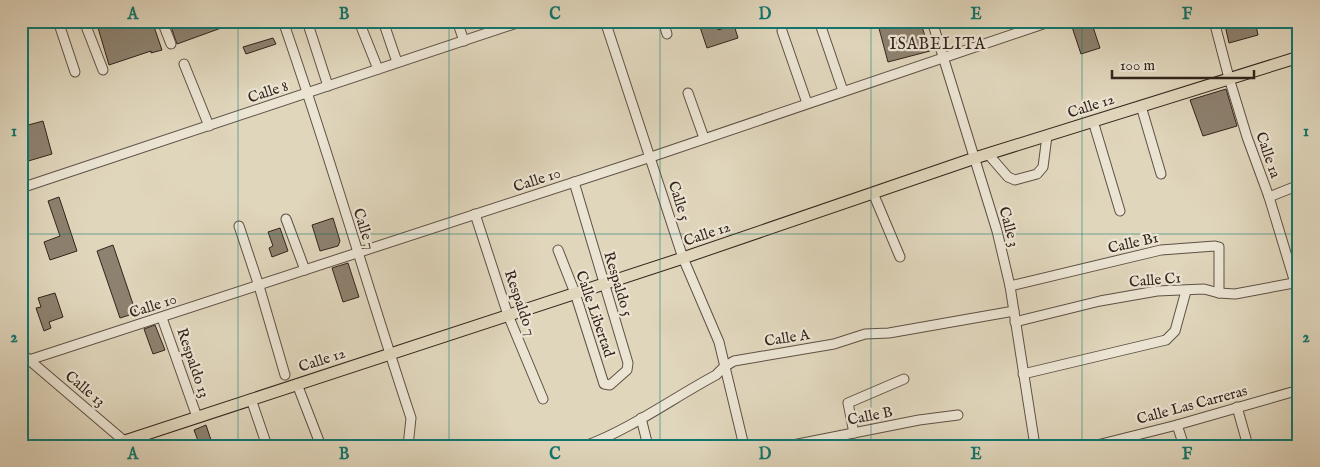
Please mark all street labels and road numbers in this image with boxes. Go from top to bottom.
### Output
street label: Calle 8 [245,77,291,107]
street label: Calle 12 [1065,90,1117,122]
street label: Calle 1a [1251,129,1285,181]
street label: Calle 10 [511,163,563,197]
street label: Calle 5 [664,179,695,224]
street label: Calle 3 [995,205,1023,249]
street label: Calle 7 [349,206,379,252]
street label: Calle 12 [681,217,733,251]
street label: Calle B1 [1106,228,1160,258]
street label: Respaldo 5 [599,249,637,319]
street label: Respaldo 7 [500,268,540,338]
street label: Calle Libertad [571,268,619,361]
street label: Calle C1 [1128,268,1182,292]
street label: Calle 10 [127,289,179,323]
street label: Calle A [763,325,812,351]
street label: Respaldo 13 [172,326,214,400]
street label: Calle 12 [296,344,348,376]
street label: Calle 13 [61,367,109,411]
street label: Calle Las Carreras [1135,381,1249,429]
street label: Calle B [846,402,894,430]

